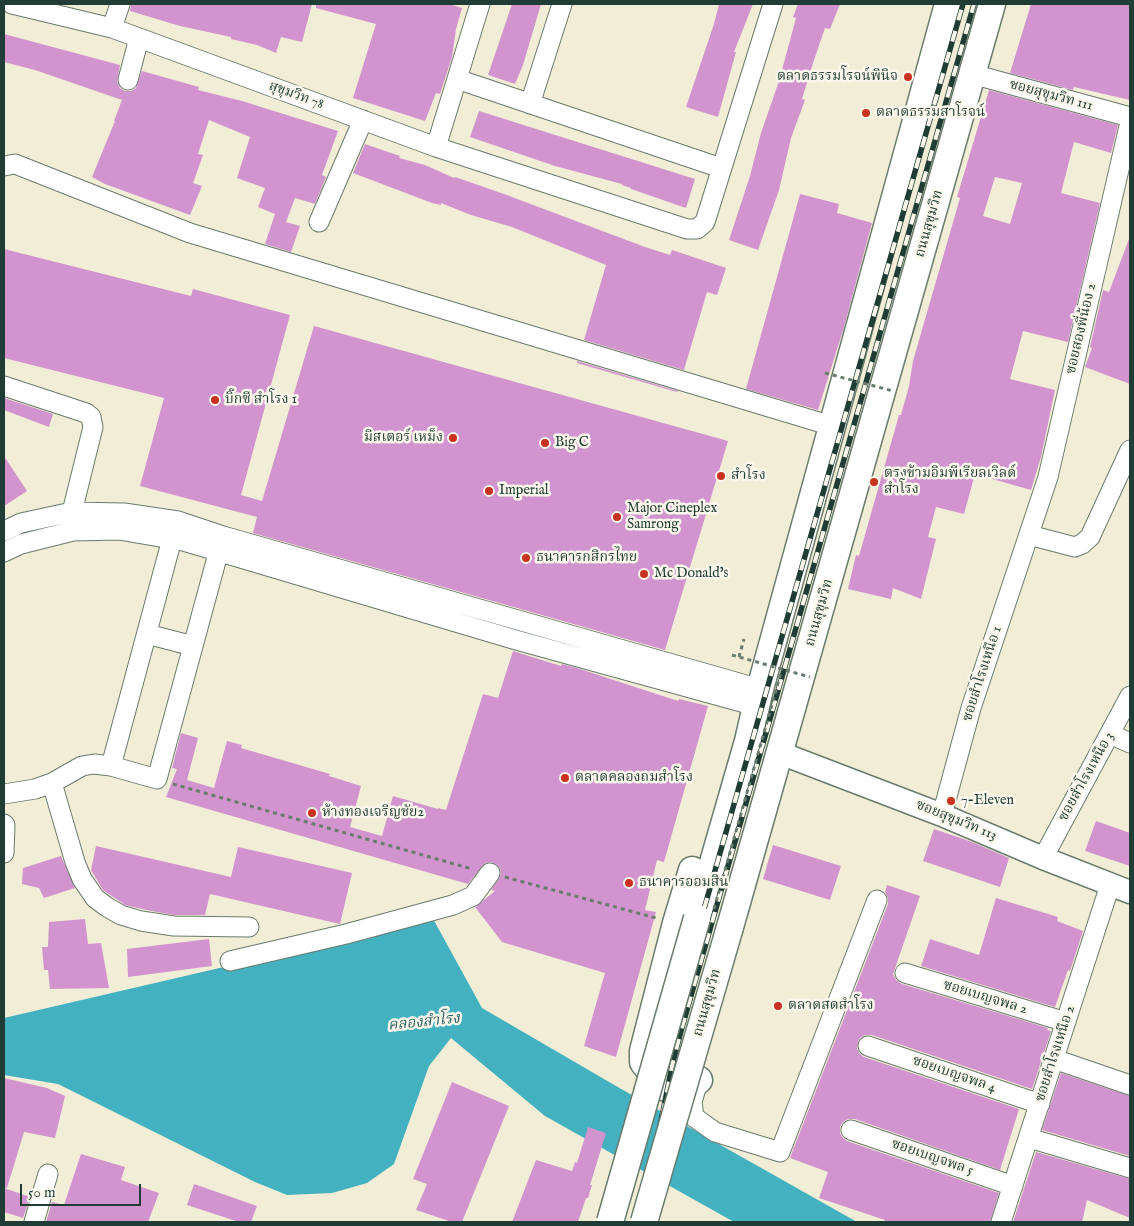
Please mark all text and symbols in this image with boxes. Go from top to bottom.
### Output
place label: ตลาดธรรมโรจน์พินิจ [777,69,898,85]
marker: ตลาดธรรมโรจน์พินิจ [902,71,914,83]
street label: ซอยสุขุมวิท 111 [1007,77,1095,115]
street label: สุขุมวิท 78 [266,78,326,114]
place label: ตลาดธรรมสาโรจน์ [876,105,985,121]
marker: ตลาดธรรมสาโรจน์ [860,107,872,119]
street label: ถนนสุขุมวิท [912,189,948,259]
street label: ซอยสองพี่น้อง 2 [1063,282,1101,376]
place label: บิ๊กซี สำโรง 1 [225,392,297,408]
marker: บิ๊กซี สำโรง 1 [209,394,221,406]
place label: มิสเตอร์ เหม็ง [364,430,443,446]
marker: มิสเตอร์ เหม็ง [447,432,459,444]
place label: Big C [555,435,589,451]
marker: Big C [539,437,551,449]
place label: ตรงข้ามอิมพีเรียลเวิลด์ สําโรง [884,466,1016,498]
place label: สำโรง [731,468,766,484]
marker: สำโรง [715,470,727,482]
marker: ตรงข้ามอิมพีเรียลเวิลด์ สําโรง [868,476,880,488]
place label: Imperial [499,483,549,499]
marker: Imperial [483,485,495,497]
place label: Major Cineplex Samrong [627,501,717,534]
marker: Major Cineplex Samrong [611,511,623,523]
place label: ธนาคารกสิกรไทย [536,550,637,566]
marker: ธนาคารกสิกรไทย [520,552,532,564]
place label: Mc Donald's [654,566,728,582]
marker: Mc Donald's [638,568,650,580]
street label: ถนนสุขุมวิท [802,578,838,648]
street label: ซอยสำโรงเหนือ 1 [960,624,1006,724]
street label: ซอยสำโรงเหนือ 3 [1056,730,1118,824]
place label: ตลาดคลองถมสำโรง [575,770,693,786]
marker: ตลาดคลองถมสำโรง [559,772,571,784]
place label: 7-Eleven [961,793,1014,809]
marker: 7-Eleven [945,795,957,807]
street label: ซอยสุขุมวิท 113 [913,797,999,845]
place label: ห้างทองเจริญชัย2 [322,805,424,821]
marker: ห้างทองเจริญชัย2 [306,807,318,819]
place label: ธนาคารออมสิน [639,875,729,891]
marker: ธนาคารออมสิน [623,877,635,889]
street label: ถนนสุขุมวิท [690,968,726,1038]
street label: ซอยเบญจพล 2 [941,977,1029,1019]
place label: ตลาดสดสำโรง [788,998,873,1014]
marker: ตลาดสดสำโรง [772,1000,784,1012]
street label: ซอยสำโรงเหนือ 2 [1033,1004,1079,1104]
water label: คลองสำโรง [387,1010,461,1036]
street label: ซอยเบญจพล 4 [910,1053,998,1097]
street label: ซอยเบญจพล 5 [889,1136,975,1180]
scale bar [22,1174,144,1206]
text: 50 m [28,1183,56,1202]

